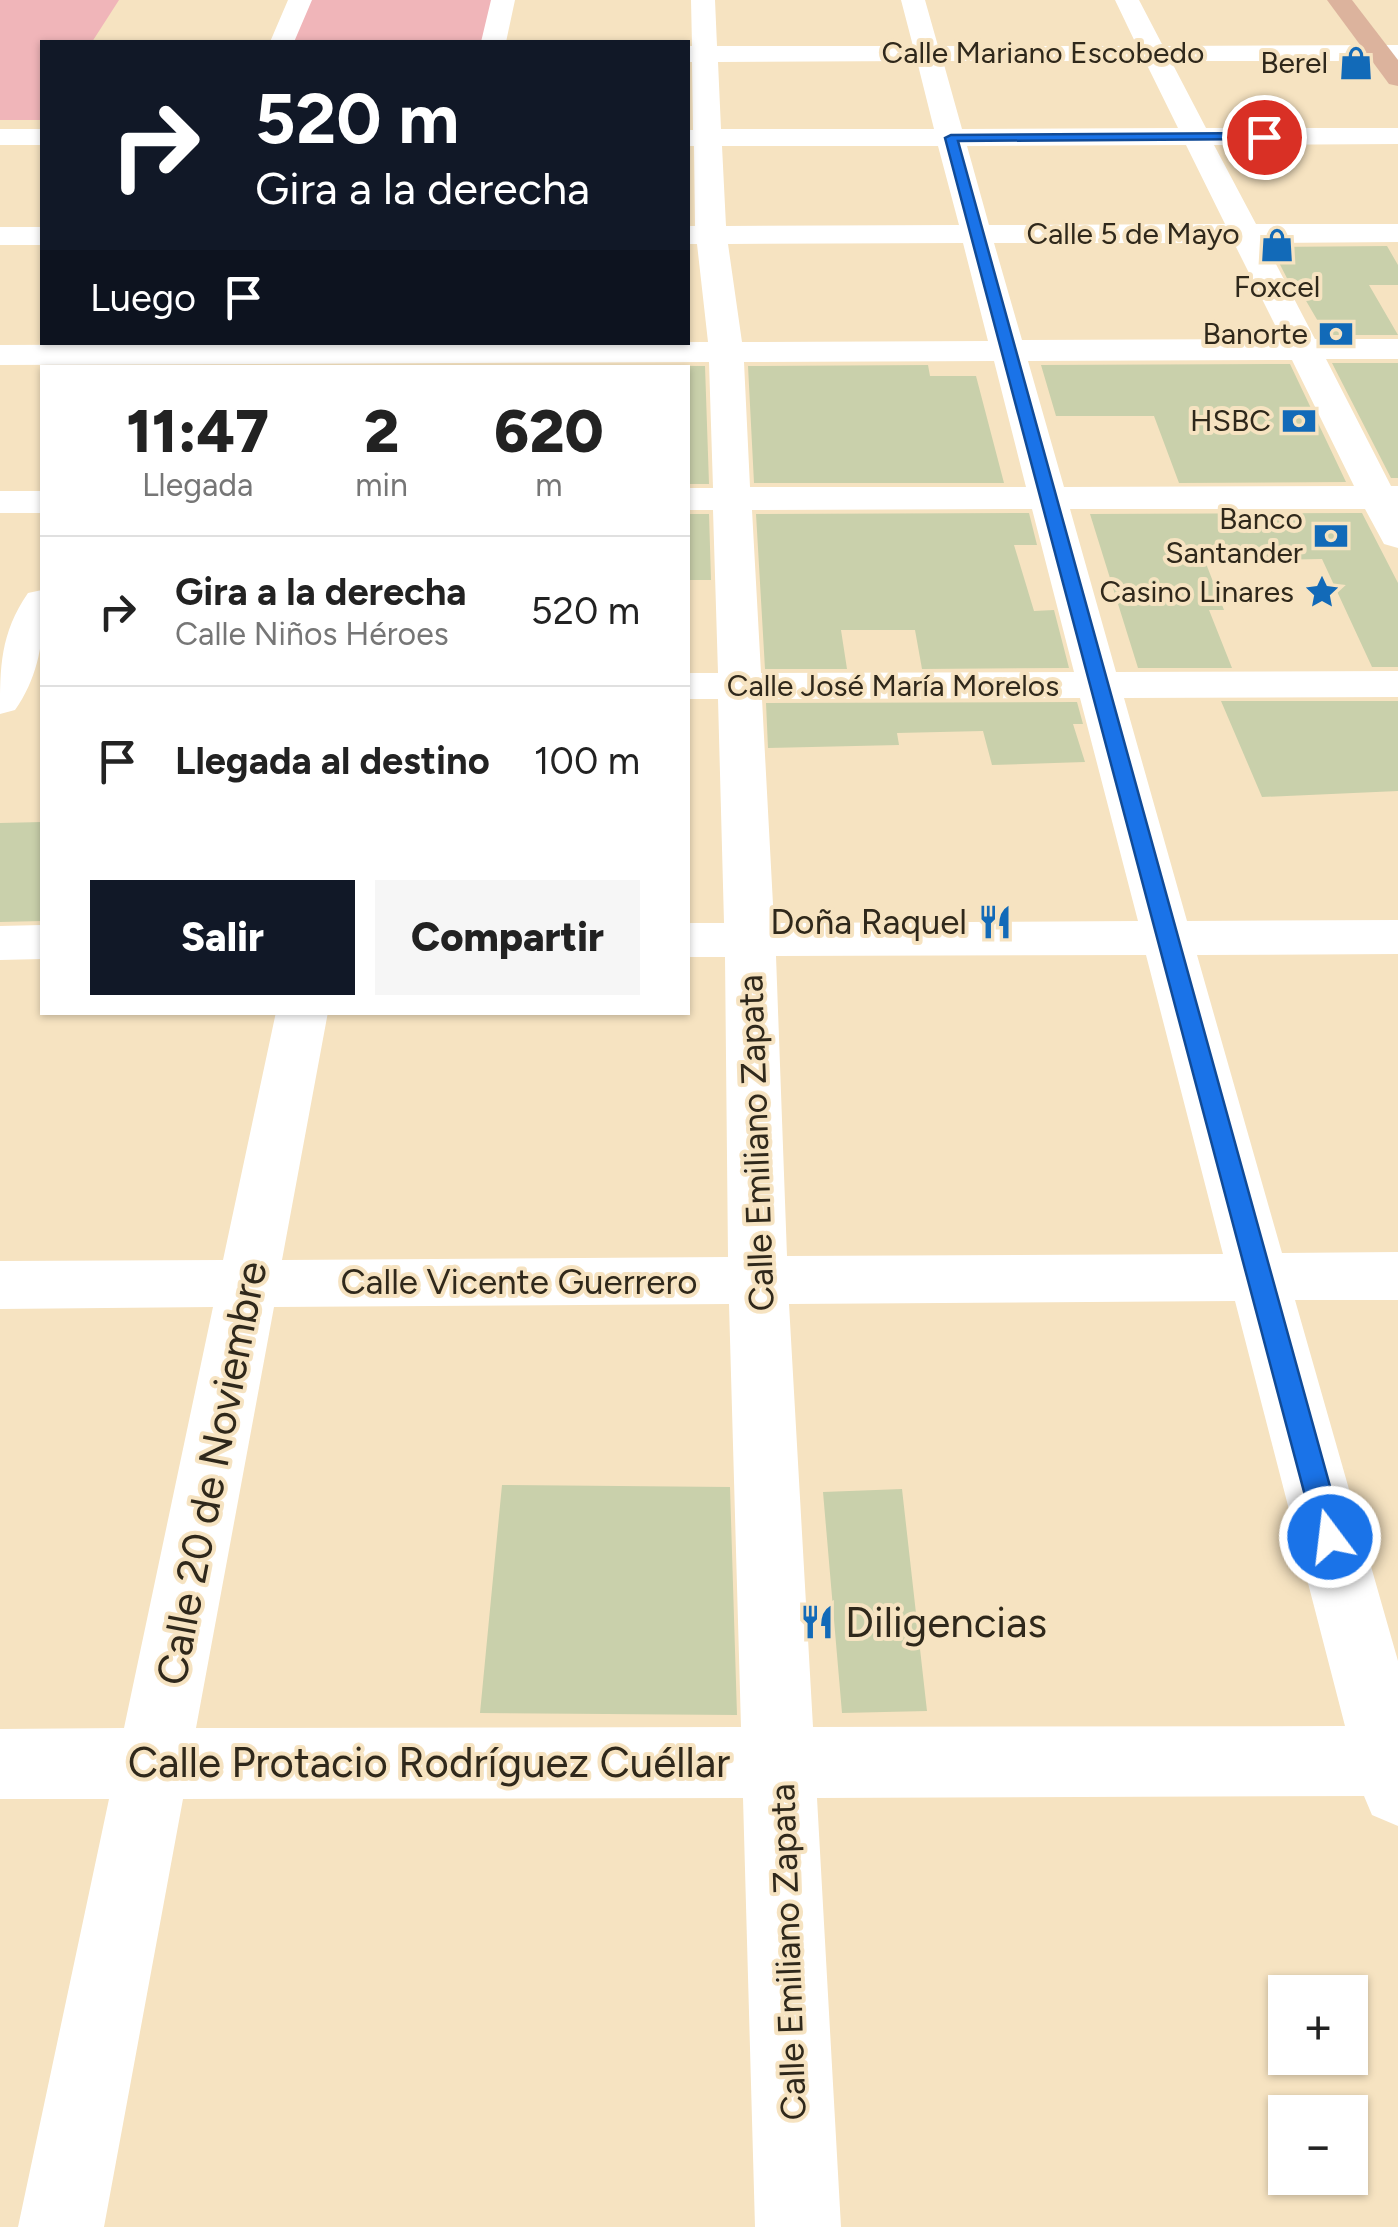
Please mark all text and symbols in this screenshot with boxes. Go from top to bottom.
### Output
street label: Calle Mariano Escobedo [882,34,1204,71]
place label: Berel [1260,44,1328,81]
shop icon: Berel [1337,44,1375,82]
text: 520 m [255,76,459,161]
icon: right [90,80,220,210]
pin [1222,95,1307,180]
icon: arrive [1237,110,1292,165]
text: Gira a la derecha [255,161,590,215]
street label: Calle 5 de Mayo [1026,215,1240,252]
shop icon: Foxcel [1258,226,1296,264]
place label: Foxcel [1234,268,1320,305]
icon: arrive [216,270,271,325]
text: Luego [90,275,196,321]
place label: Banorte [1202,315,1308,352]
bank icon: Banorte [1317,315,1355,353]
text: 11:47 [126,395,269,467]
text: 2 [364,395,399,467]
text: 620 [494,395,604,467]
place label: HSBC [1190,402,1271,439]
bank icon: HSBC [1280,402,1318,440]
text: Llegada [142,466,253,504]
text: min [355,466,408,504]
text: m [535,466,563,504]
place label: Banco Santander [1165,500,1303,571]
bank icon: Banco Santander [1312,517,1350,555]
text: Gira a la derecha [175,569,467,615]
place label: Casino Linares [1099,573,1294,610]
place icon: Casino Linares [1303,573,1341,611]
icon: right [90,584,145,639]
text: 520 m [531,588,640,634]
text: Calle Niños Héroes [175,615,449,653]
street label: Calle José María Morelos [727,667,1059,704]
icon: arrive [90,734,145,789]
text: Llegada al destino [175,738,490,784]
text: 100 m [534,738,640,784]
button: Salir [90,880,355,995]
button: Compartir [375,880,640,995]
place label: Doña Raquel [770,901,967,943]
restaurant icon: Doña Raquel [976,903,1014,941]
street label: Calle Emiliano Zapata [729,974,783,1312]
street label: Calle 20 de Noviembre [145,1257,278,1689]
street label: Calle Vicente Guerrero [340,1261,698,1303]
position arrow [1278,1485,1382,1589]
place label: Diligencias [845,1597,1047,1648]
restaurant icon: Diligencias [798,1603,836,1641]
street label: Calle Protacio Rodríguez Cuéllar [128,1737,730,1788]
street label: Calle Emiliano Zapata [761,1783,815,2121]
map controls [1268,1975,1368,2195]
button: + [1268,1975,1368,2075]
button: − [1268,2095,1368,2195]

